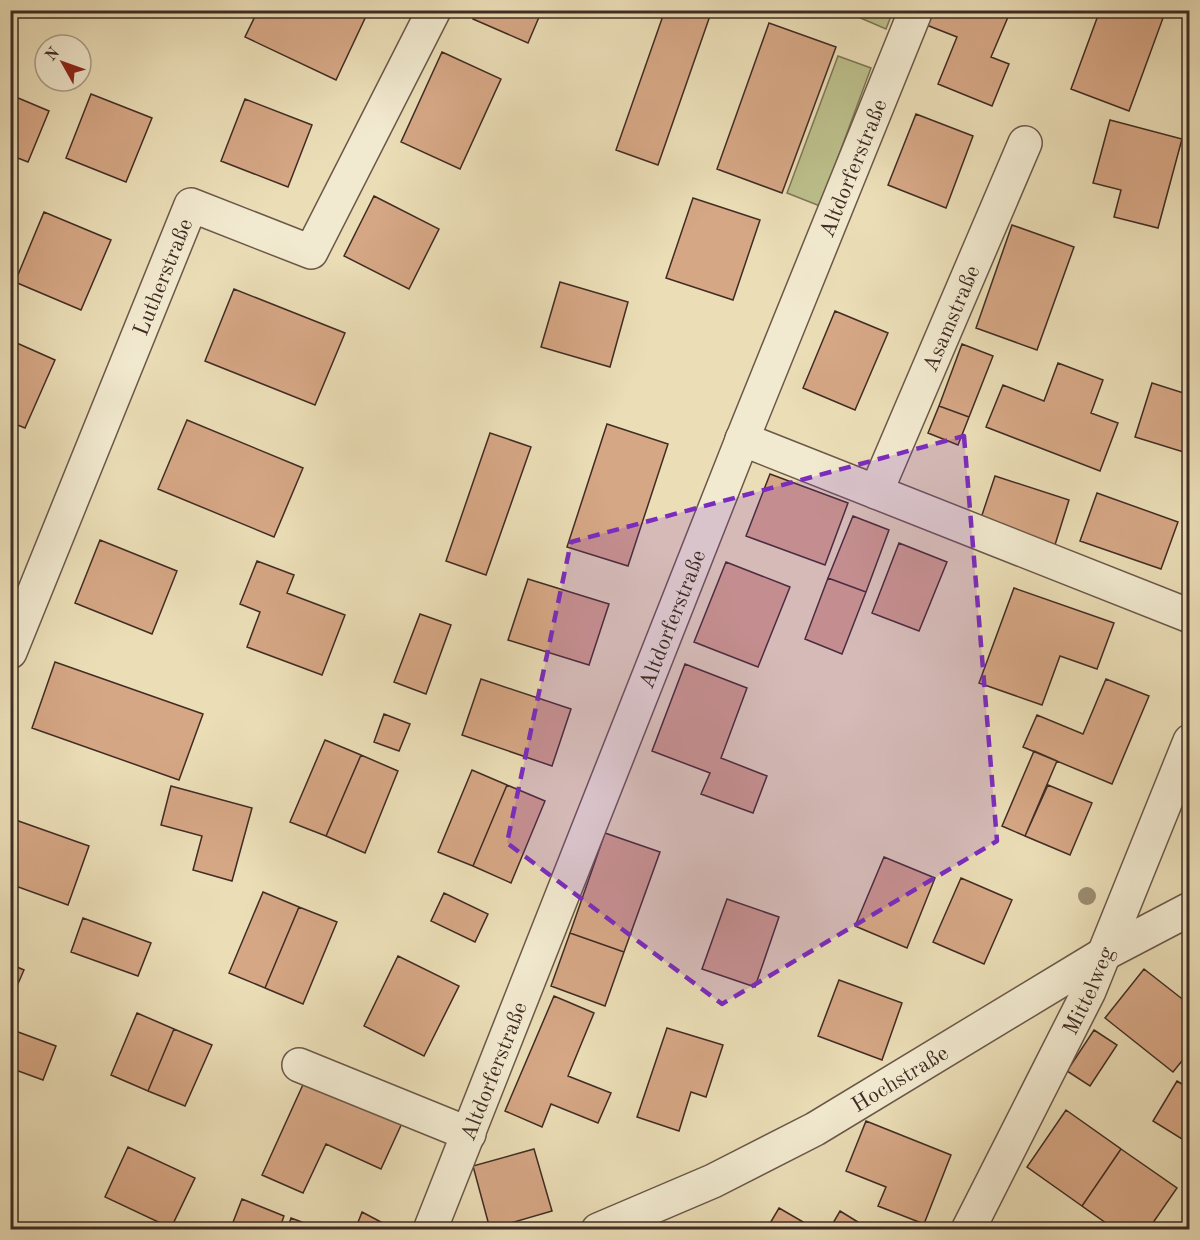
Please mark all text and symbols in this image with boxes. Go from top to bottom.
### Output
north arrow [33,33,93,93]
text: N [43,44,64,64]
street label: Altdorferstraße [816,96,892,241]
street label: Lutherstraße [130,216,197,339]
street label: Asamstraße [920,262,984,376]
street label: Altdorferstraße [636,547,710,692]
street label: Mittelweg [1060,944,1119,1039]
street label: Altdorferstraße [457,999,532,1144]
street label: Hochstraße [848,1042,952,1117]

